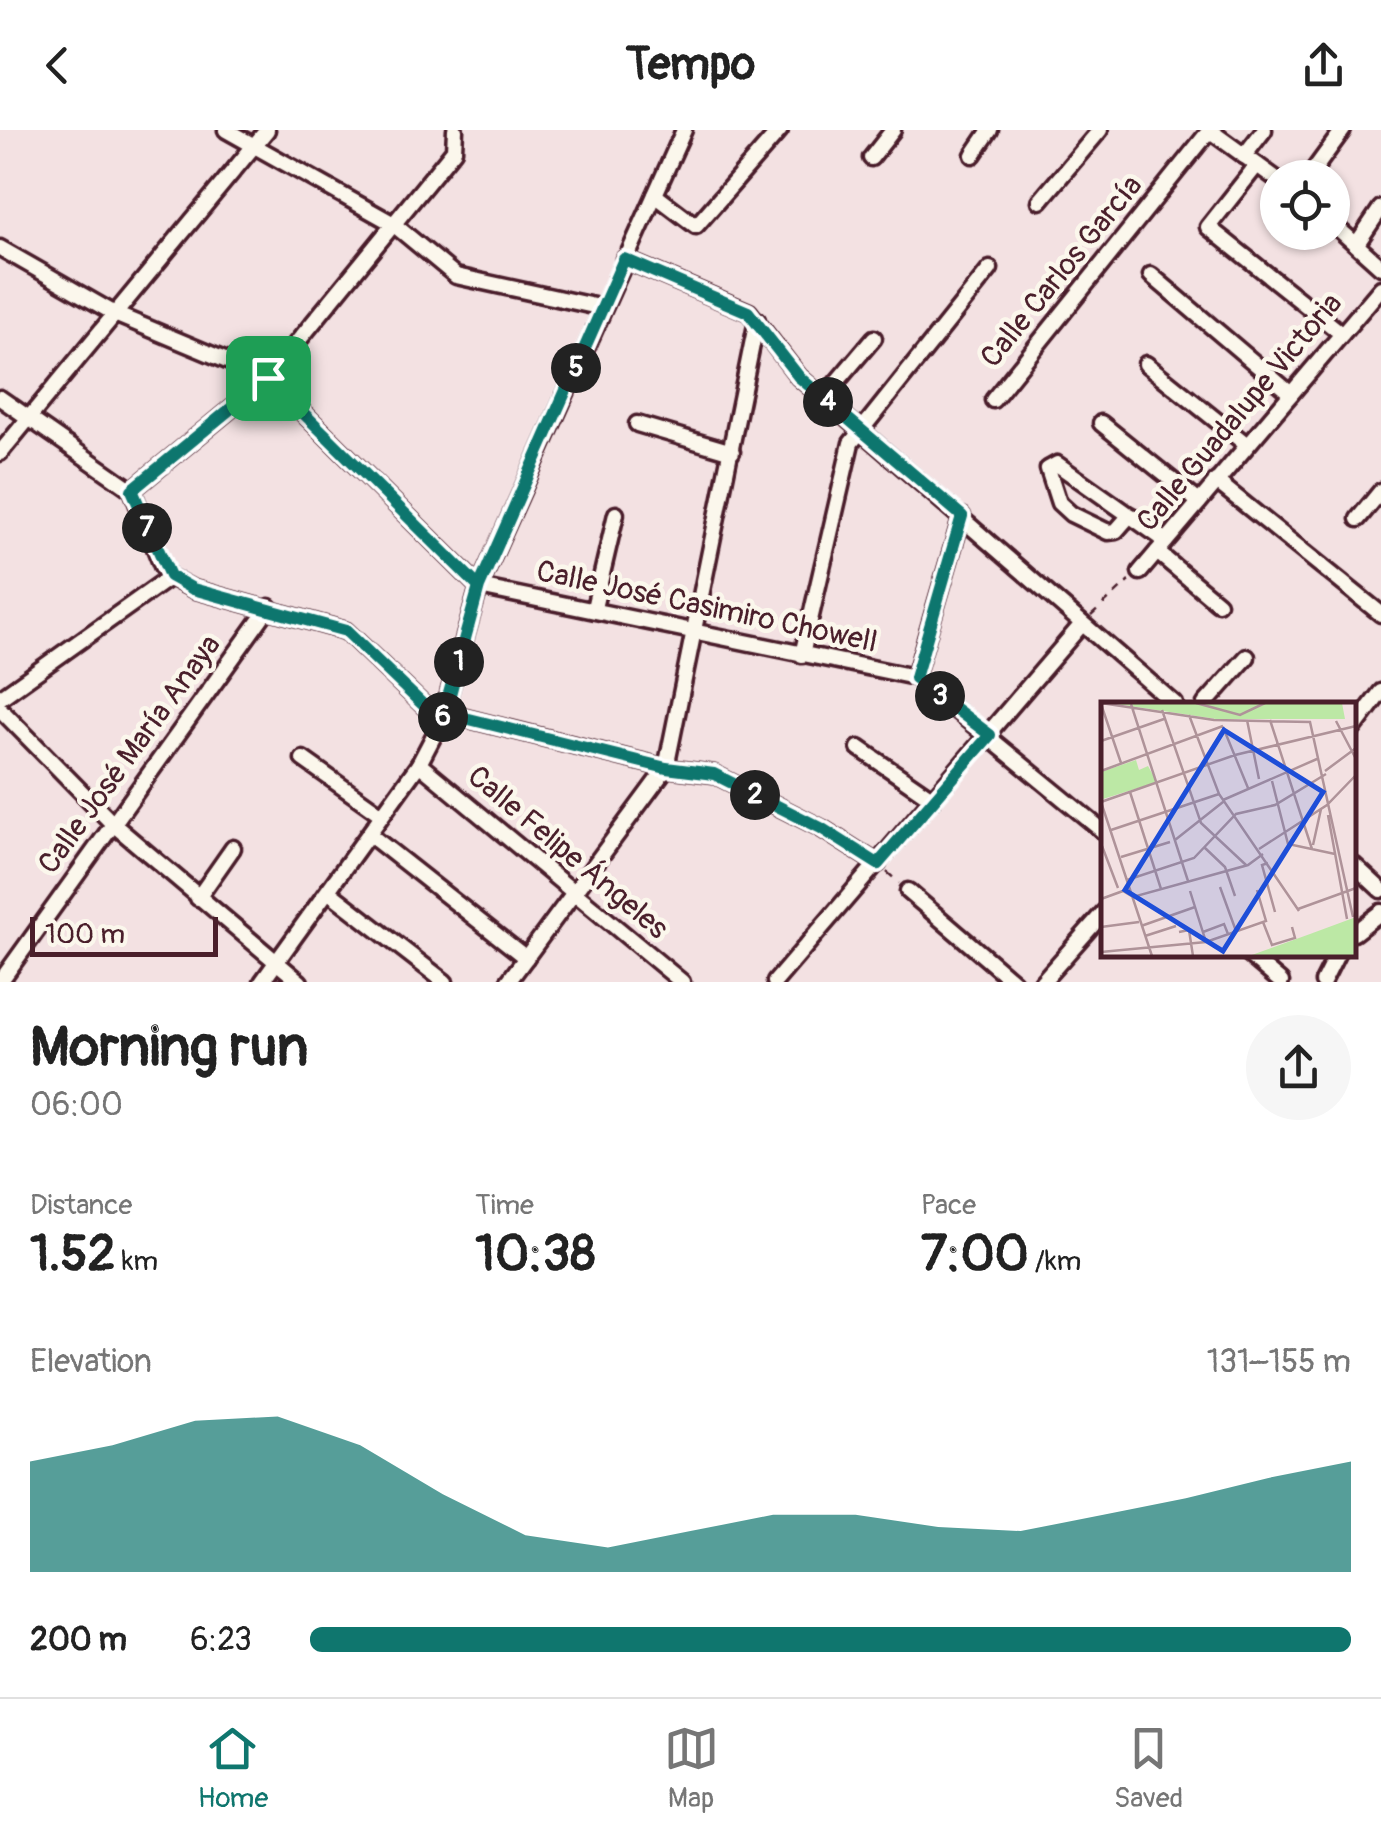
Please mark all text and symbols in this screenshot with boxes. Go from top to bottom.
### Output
text: Tempo [626,37,755,93]
icon: back [30,38,85,93]
icon: share [1296,38,1351,93]
map controls [1260,160,1350,250]
button: locate [1260,160,1350,250]
street label: Calle Carlos García [973,168,1150,375]
street label: Calle Guadalupe Victoria [1129,285,1350,539]
pin [226,336,311,421]
pin: 5 [551,343,601,393]
text: 5 [568,350,584,385]
icon: arrive [241,351,296,406]
pin: 4 [803,377,853,427]
text: 4 [820,384,836,419]
pin: 7 [122,503,172,553]
text: 7 [140,510,154,545]
street label: Calle José Casimiro Chowell [533,552,881,661]
street label: Calle José María Anaya [30,627,229,881]
pin: 1 [434,637,484,687]
text: 1 [454,644,464,679]
pin: 3 [915,671,965,721]
text: 3 [932,678,948,713]
pin: 6 [418,692,468,742]
text: 6 [435,699,451,734]
inset map [1101,702,1356,957]
street label: Calle Felipe Ángeles [460,758,675,947]
pin: 2 [730,770,780,820]
text: 2 [747,777,763,812]
scale bar [30,912,218,956]
text: 100 m [45,917,125,952]
text: Morning run [30,1013,308,1082]
button: share [1246,1015,1351,1120]
text: 06:00 [30,1085,123,1125]
text: Distance [30,1188,132,1223]
text: Time [475,1188,534,1223]
text: Pace [921,1188,976,1223]
text: 1.52 [30,1223,116,1286]
text: 10:38 [475,1223,595,1286]
text: 7:00 [921,1223,1029,1286]
text: km [116,1244,158,1279]
text: /km [1029,1244,1081,1279]
text: Elevation [30,1342,152,1382]
text: 131–155 m [1207,1342,1351,1382]
text: 200 m [30,1620,127,1660]
text: 6:23 [190,1620,252,1660]
tab: Home [198,1721,268,1816]
tab: Map [664,1721,719,1816]
tab: Saved [1114,1721,1183,1816]

